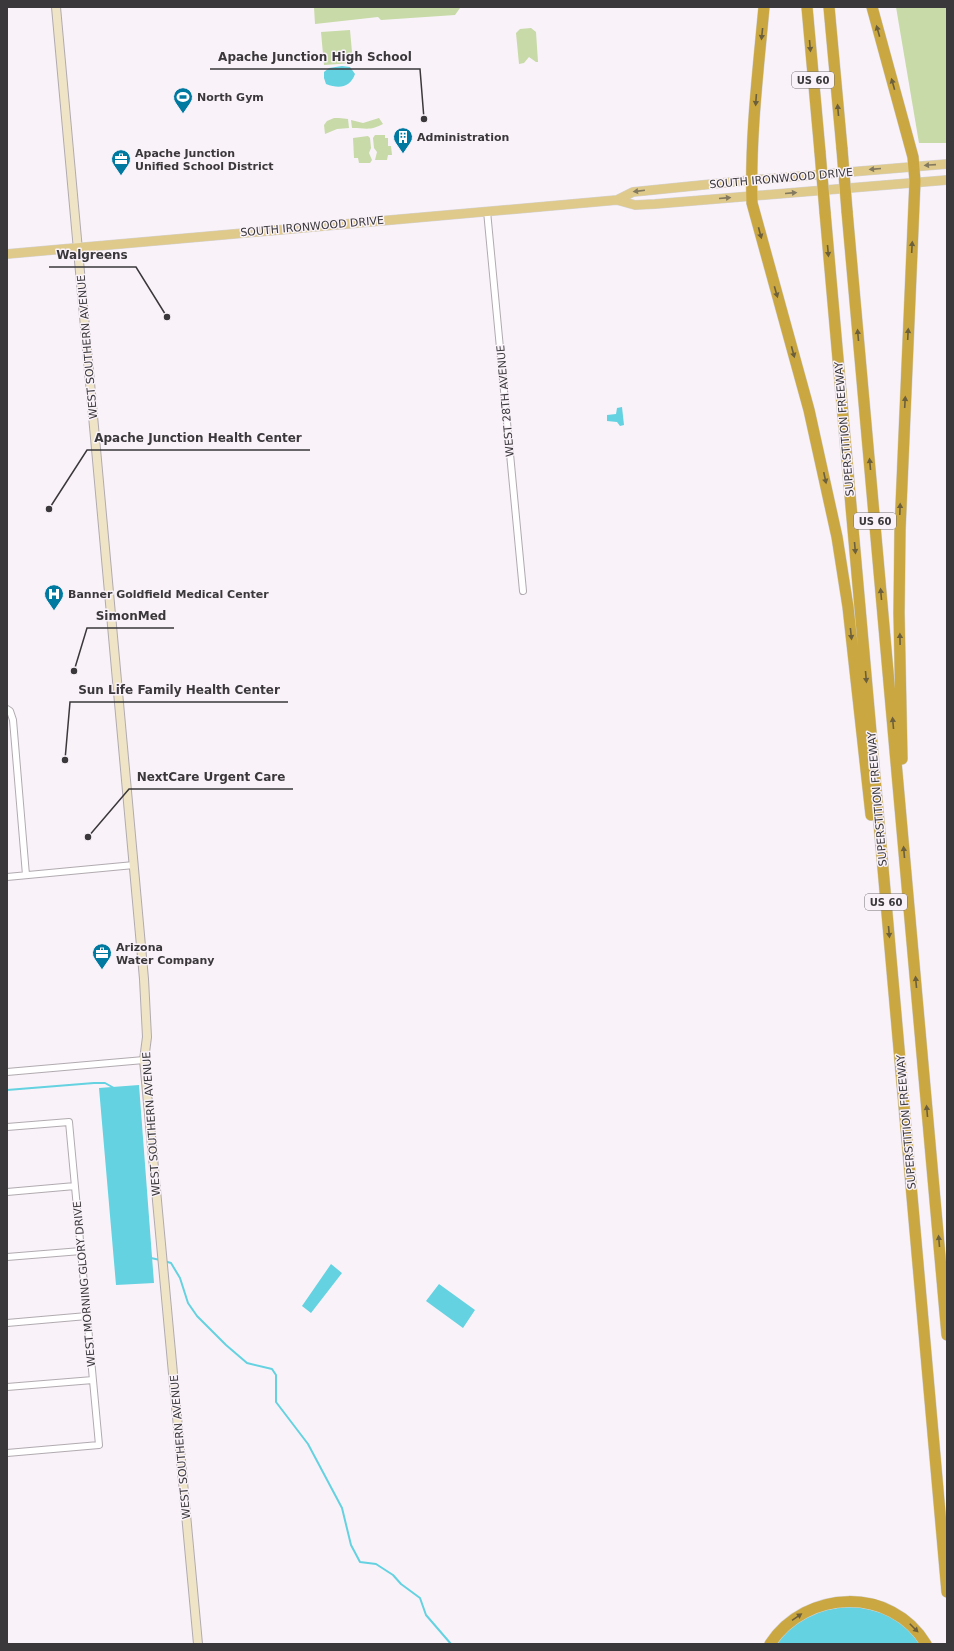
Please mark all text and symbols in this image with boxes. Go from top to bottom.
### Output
one-way arrow [875,25,881,37]
one-way arrow [758,28,765,40]
one-way arrow [807,40,814,52]
callout: Apache Junction High School [210,45,420,69]
text: Apache Junction High School [218,50,412,64]
road number: US 60 [792,72,834,88]
one-way arrow [890,78,896,90]
sports icon: North Gym [172,86,194,114]
place label: North Gym [197,91,264,104]
one-way arrow [753,94,760,106]
one-way arrow [835,104,842,116]
building icon: Administration [392,126,414,154]
place label: Administration [417,131,509,144]
place label: Apache Junction Unified School District [135,147,274,173]
office icon: Apache Junction Unified School District [110,148,132,176]
one-way arrow [924,161,936,168]
street label: SOUTH IRONWOOD DRIVE [709,166,853,191]
one-way arrow [869,166,881,173]
one-way arrow [633,188,645,194]
one-way arrow [785,189,797,196]
one-way arrow [718,195,731,202]
street label: SOUTH IRONWOOD DRIVE [240,214,384,239]
one-way arrow [757,227,763,239]
one-way arrow [909,240,915,253]
callout: Walgreens [49,243,136,267]
one-way arrow [825,245,832,257]
text: Walgreens [56,248,128,262]
street label: WEST SOUTHERN AVENUE [75,274,100,420]
one-way arrow [774,285,780,298]
one-way arrow [905,327,911,340]
one-way arrow [855,329,861,341]
street label: WEST 28TH AVENUE [494,345,517,457]
one-way arrow [790,346,796,358]
street label: SUPERSTITION FREEWAY [832,361,857,497]
one-way arrow [901,396,908,408]
callout: Apache Junction Health Center [87,426,310,450]
text: Apache Junction Health Center [94,431,302,445]
one-way arrow [866,458,873,470]
one-way arrow [822,472,828,484]
one-way arrow [897,503,904,515]
road number: US 60 [854,513,896,529]
one-way arrow [851,542,858,554]
hospital icon: Banner Goldfield Medical Center [43,583,65,611]
one-way arrow [878,587,884,600]
place label: Banner Goldfield Medical Center [68,588,269,601]
callout: SimonMed [87,604,174,628]
text: SimonMed [96,609,166,623]
one-way arrow [848,628,854,640]
one-way arrow [897,632,903,645]
one-way arrow [863,671,870,683]
callout: Sun Life Family Health Center [70,678,288,702]
text: Sun Life Family Health Center [78,683,280,697]
one-way arrow [889,717,896,729]
street label: SUPERSTITION FREEWAY [865,731,890,867]
callout: NextCare Urgent Care [129,765,293,789]
text: NextCare Urgent Care [137,770,285,784]
one-way arrow [901,846,907,858]
road number: US 60 [865,894,907,910]
one-way arrow [886,926,892,938]
place label: Arizona Water Company [116,941,215,967]
office icon: Arizona Water Company [91,942,113,970]
one-way arrow [912,976,919,988]
street label: WEST SOUTHERN AVENUE [140,1051,163,1197]
street label: SUPERSTITION FREEWAY [894,1054,919,1190]
one-way arrow [924,1105,930,1117]
street label: WEST MORNING GLORY DRIVE [71,1200,98,1367]
one-way arrow [935,1235,942,1247]
street label: WEST SOUTHERN AVENUE [168,1374,193,1520]
one-way arrow [792,1613,802,1621]
one-way arrow [909,1624,919,1633]

